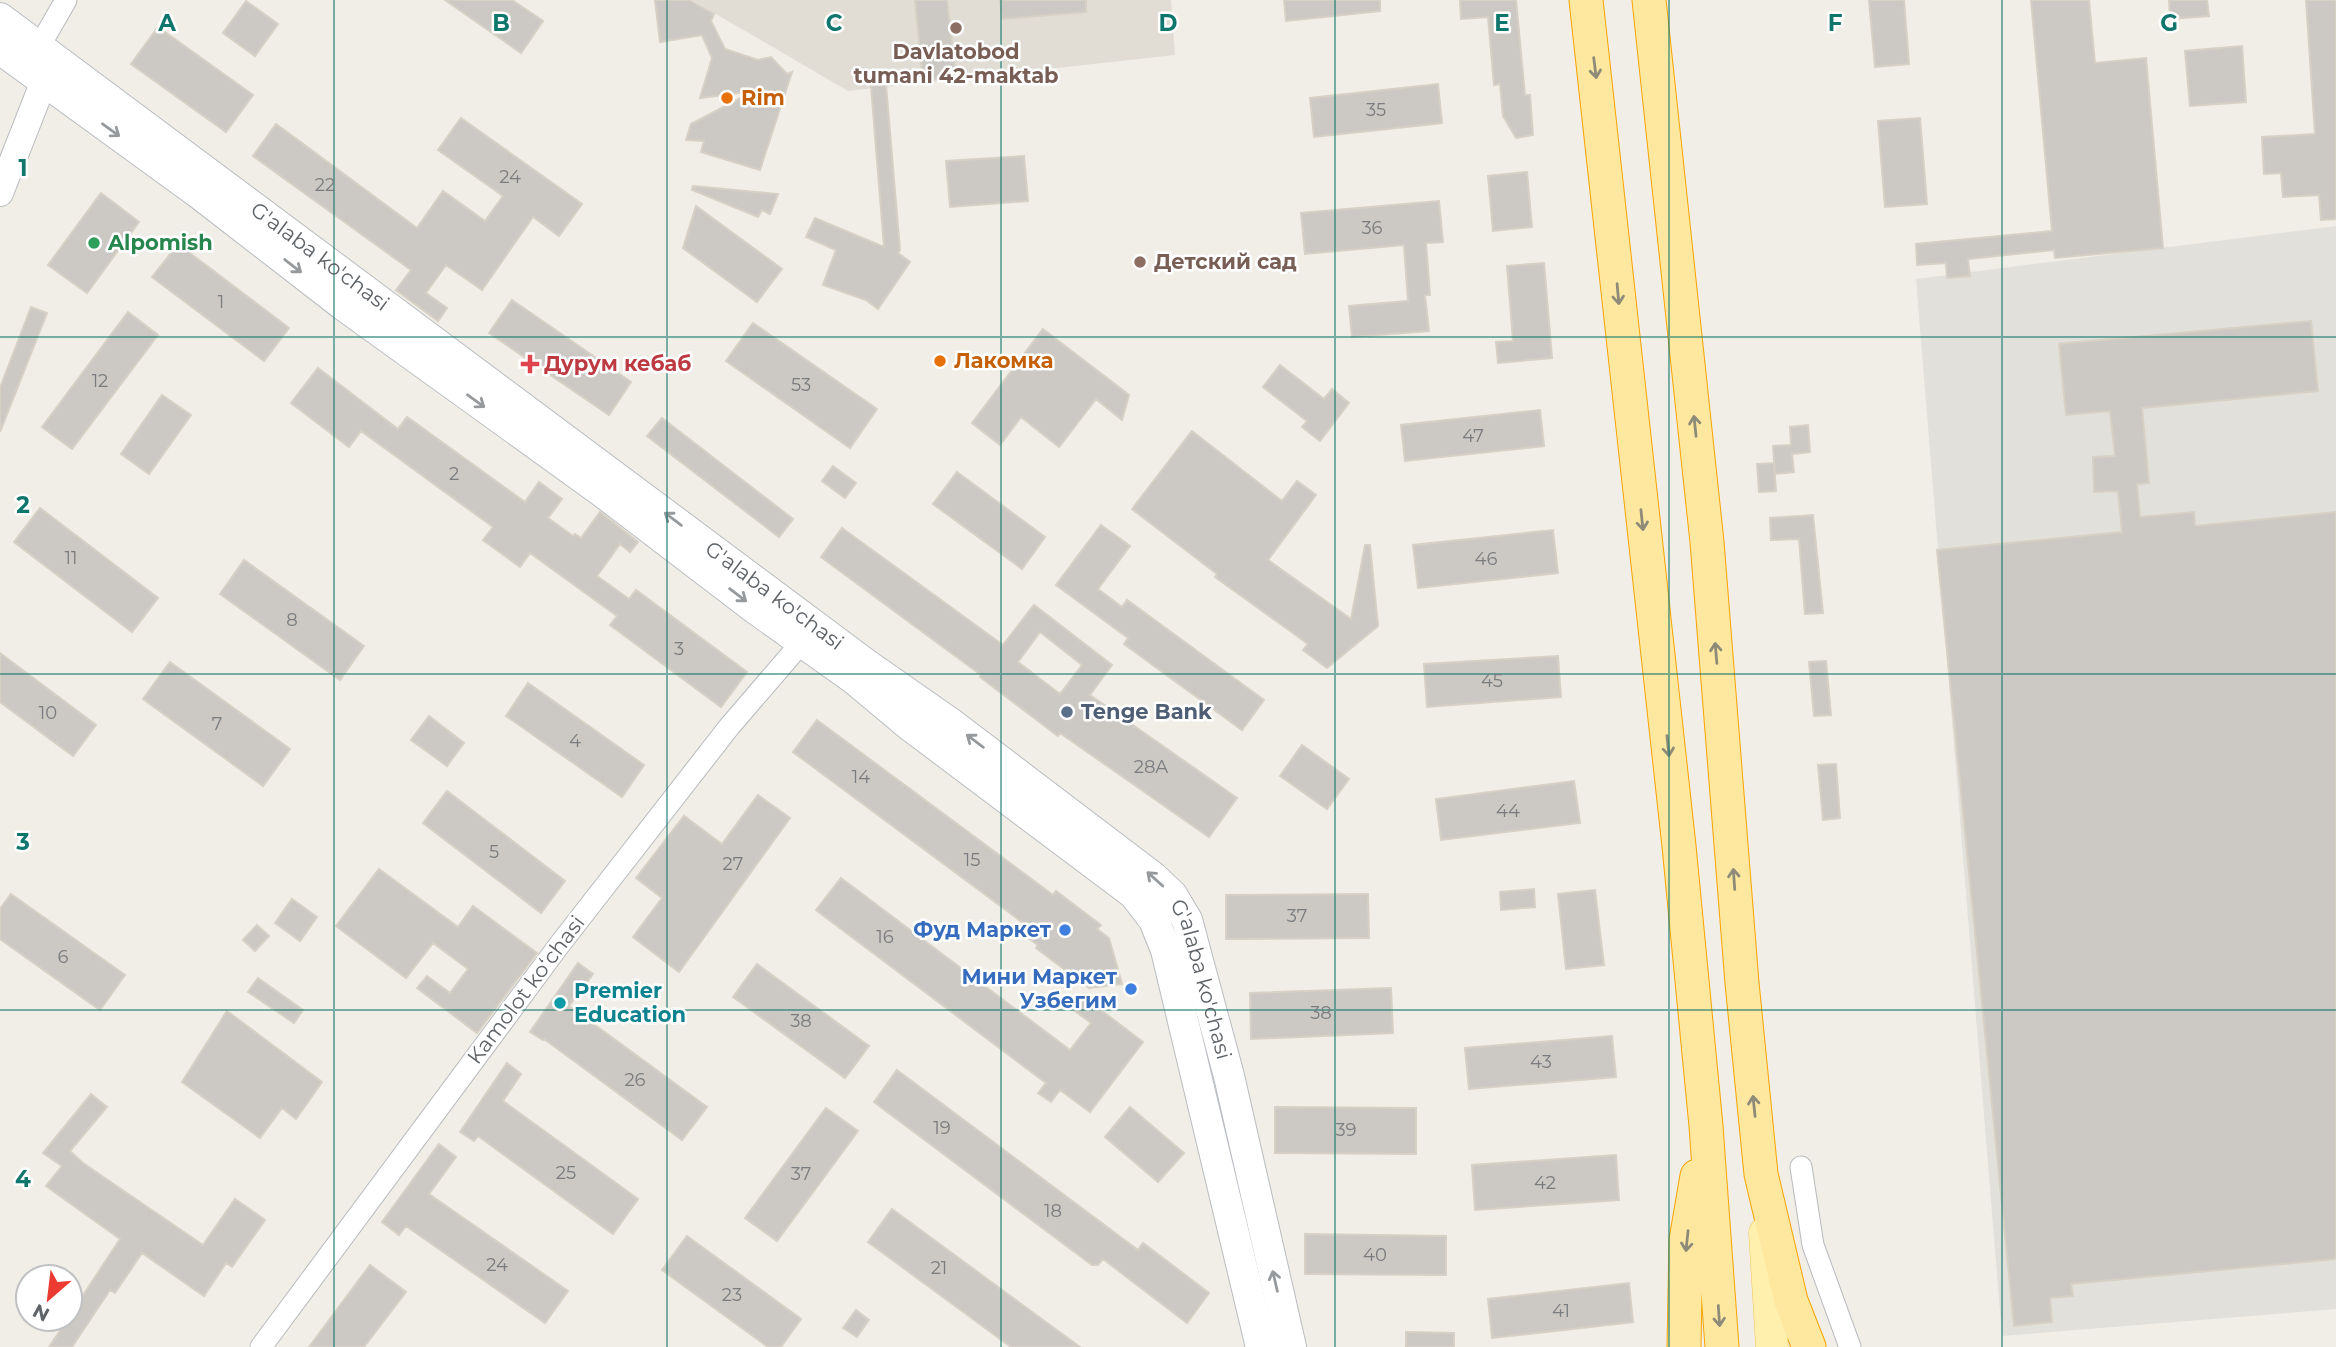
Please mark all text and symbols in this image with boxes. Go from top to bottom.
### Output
text: A [157,9,176,37]
text: B [492,9,510,37]
text: C [826,9,843,37]
text: D [1159,9,1178,37]
text: E [1494,9,1510,37]
text: F [1828,9,1843,37]
text: G [2160,9,2178,37]
marker: Davlatobod tumani 42-maktab [948,20,964,36]
place label: Davlatobod tumani 42-maktab [853,39,1059,88]
one-way arrow [1588,56,1601,79]
place label: Rim [741,85,785,110]
marker: Rim [719,90,735,106]
house number: 35 [1366,99,1386,121]
one-way arrow [101,123,120,137]
text: 1 [18,154,28,182]
house number: 24 [499,166,521,188]
house number: 22 [315,174,335,196]
street label: G'alaba ko'chasi [246,196,394,316]
house number: 36 [1361,217,1383,239]
place label: Alpomish [107,230,213,255]
marker: Alpomish [86,235,102,251]
place label: Детский сад [1154,249,1297,274]
marker: Детский сад [1132,254,1148,270]
one-way arrow [283,258,302,273]
one-way arrow [1612,282,1625,305]
house number: 1 [218,291,224,313]
place label: Лакомка [954,348,1053,373]
place label: Дурум кебаб [544,351,691,376]
marker: Лакомка [932,353,948,369]
marker: Дурум кебаб [522,356,538,372]
house number: 12 [92,370,108,392]
house number: 53 [791,374,811,396]
one-way arrow [466,394,485,408]
one-way arrow [1689,415,1702,438]
house number: 47 [1462,425,1484,447]
house number: 2 [449,463,459,485]
text: 2 [16,491,30,519]
one-way arrow [1636,508,1649,531]
one-way arrow [664,512,683,527]
street label: G'alaba ko'chasi [701,536,849,655]
house number: 11 [65,547,78,569]
house number: 46 [1475,548,1497,570]
one-way arrow [728,587,746,602]
house number: 8 [286,609,298,631]
house number: 3 [674,638,684,660]
one-way arrow [1709,642,1722,664]
house number: 45 [1481,670,1503,692]
place label: Tenge Bank [1081,699,1212,724]
house number: 10 [39,702,57,724]
marker: Tenge Bank [1059,704,1075,720]
house number: 7 [212,713,222,735]
house number: 4 [569,730,581,752]
one-way arrow [966,734,984,749]
one-way arrow [1661,735,1674,757]
house number: 28A [1134,756,1168,778]
house number: 14 [852,766,870,788]
house number: 44 [1496,800,1520,822]
text: 3 [15,828,30,856]
house number: 5 [489,841,499,863]
house number: 15 [964,849,980,871]
house number: 27 [723,853,743,875]
one-way arrow [1727,868,1740,891]
one-way arrow [1146,871,1164,887]
street label: G'alaba ko'chasi [1165,894,1237,1062]
house number: 37 [1287,905,1307,927]
street label: Kamolot koʻchasi [462,911,590,1069]
place label: Фуд Маркет [913,917,1052,942]
marker: Фуд Маркет [1057,922,1073,938]
house number: 16 [876,926,894,948]
house number: 6 [58,946,69,968]
place label: Мини Маркет Узбегим [961,964,1118,1013]
place label: Premier Education [574,978,686,1027]
marker: Мини Маркет Узбегим [1123,981,1139,997]
marker: Premier Education [552,995,568,1011]
house number: 38 [1310,1002,1332,1024]
house number: 38 [790,1010,812,1032]
house number: 43 [1530,1051,1552,1073]
house number: 26 [624,1069,646,1091]
one-way arrow [1748,1095,1761,1118]
house number: 19 [933,1117,951,1139]
house number: 39 [1335,1119,1357,1141]
house number: 25 [556,1162,576,1184]
house number: 37 [791,1163,811,1185]
text: 4 [15,1165,31,1193]
house number: 42 [1534,1172,1556,1194]
house number: 18 [1044,1200,1062,1222]
one-way arrow [1680,1229,1693,1252]
house number: 40 [1363,1244,1387,1266]
house number: 24 [486,1254,508,1276]
house number: 21 [931,1257,947,1279]
north arrow [14,1263,84,1333]
one-way arrow [1268,1270,1281,1293]
house number: 23 [722,1284,742,1306]
text: N [29,1299,53,1326]
house number: 41 [1552,1300,1570,1322]
one-way arrow [1713,1304,1726,1327]

